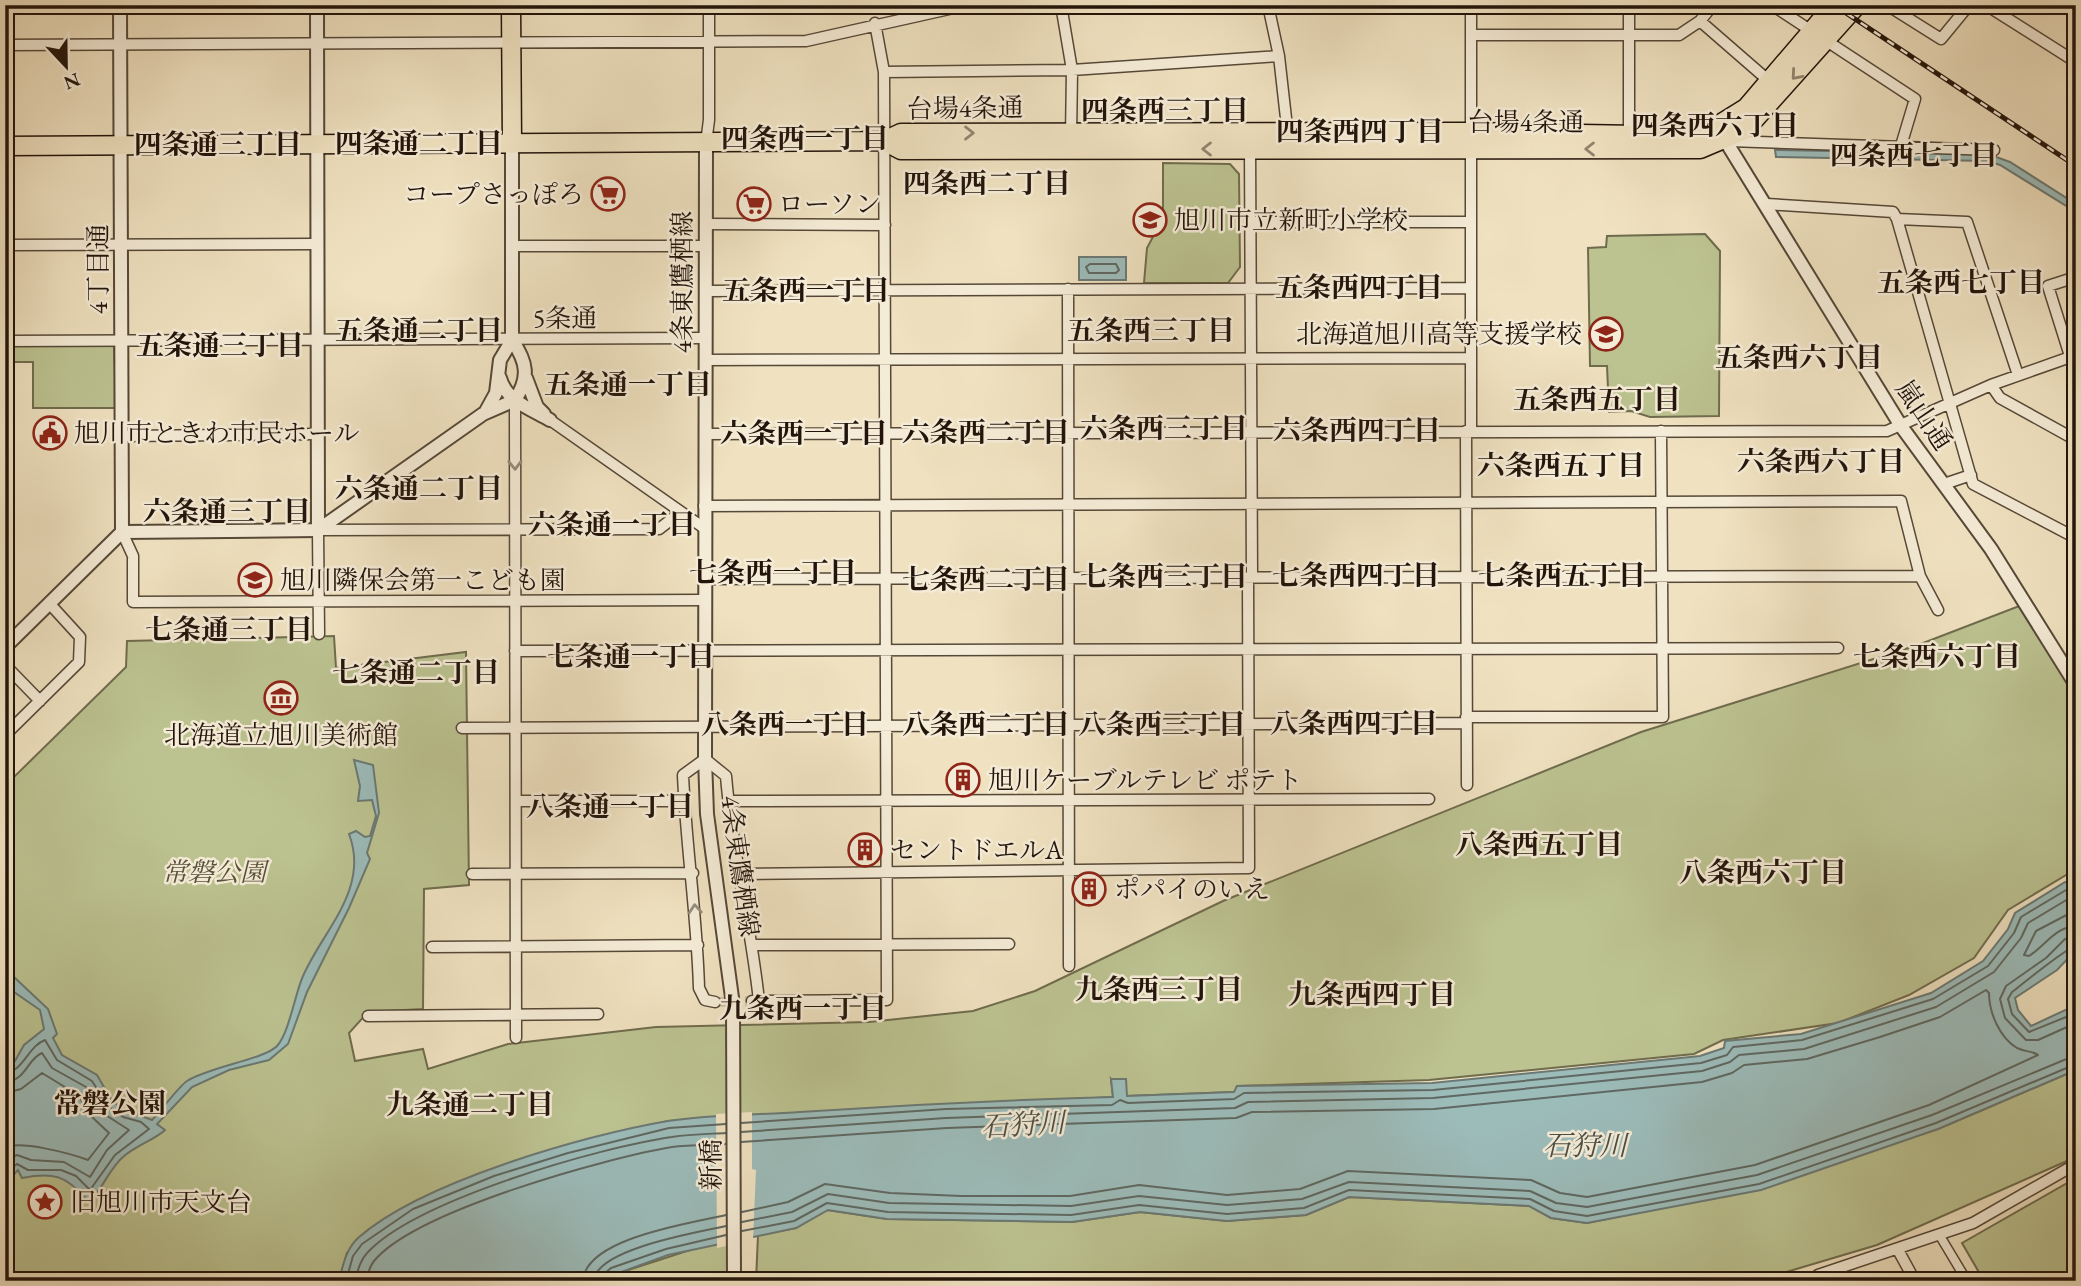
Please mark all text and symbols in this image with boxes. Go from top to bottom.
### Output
north arrow [32,32,102,102]
text: N [60,67,84,96]
one-way arrow [1792,67,1804,80]
street label: 台場4条通 [906,90,1024,126]
district label: 四条西三丁目 [1081,92,1249,128]
street label: 台場4条通 [1468,105,1584,139]
district label: 四条西六丁目 [1631,107,1799,143]
district label: 四条西四丁目 [1276,113,1444,149]
district label: 四条西一丁目 [721,120,889,156]
district label: 四条通二丁目 [335,125,503,161]
one-way arrow [965,125,975,141]
district label: 四条通三丁目 [134,126,302,162]
district label: 四条西七丁目 [1830,137,1998,173]
one-way arrow [1201,141,1211,157]
one-way arrow [1584,141,1595,157]
district label: 四条西二丁目 [903,165,1071,201]
supermarket icon: コープさっぽろ [589,175,627,213]
place label: コープさっぽろ [403,177,584,211]
supermarket icon: ローソン [735,185,773,223]
place label: ローソン [778,187,881,221]
school or university icon: 旭川市立新町小学校 [1131,201,1169,239]
place label: 旭川市立新町小学校 [1174,203,1408,237]
street label: 4条東鷹栖線 [665,211,699,353]
street label: 4丁目通 [81,224,115,314]
district label: 五条西七丁目 [1877,264,2045,300]
district label: 五条西四丁目 [1275,269,1443,305]
district label: 五条西一丁目 [722,272,890,308]
street label: 5条通 [533,301,597,335]
district label: 五条通二丁目 [335,312,503,348]
district label: 五条西三丁目 [1067,312,1235,348]
school or university icon: 北海道旭川高等支援学校 [1587,315,1625,353]
place label: 北海道旭川高等支援学校 [1296,317,1582,351]
district label: 五条通三丁目 [136,327,304,363]
district label: 五条西六丁目 [1715,339,1883,375]
district label: 五条通一丁目 [544,366,712,402]
street label: 嵐山通 [1888,373,1960,457]
district label: 五条西五丁目 [1513,381,1681,417]
district label: 六条西三丁目 [1080,410,1248,446]
district label: 六条西四丁目 [1273,412,1441,448]
public building icon: 旭川市ときわ市民ホール [31,414,69,452]
district label: 六条西二丁目 [902,414,1070,450]
district label: 六条西一丁目 [720,415,888,451]
place label: 旭川市ときわ市民ホール [74,416,359,450]
district label: 六条西六丁目 [1737,443,1905,479]
district label: 六条西五丁目 [1477,447,1645,483]
one-way arrow [507,460,522,471]
district label: 六条通二丁目 [335,470,503,506]
district label: 六条通三丁目 [143,493,311,529]
district label: 六条通一丁目 [528,506,696,542]
district label: 七条西一丁目 [689,554,857,590]
district label: 七条西四丁目 [1272,557,1440,593]
district label: 七条西五丁目 [1478,557,1646,593]
district label: 七条西三丁目 [1080,558,1248,594]
school or university icon: 旭川隣保会第一こども園 [236,561,274,599]
district label: 七条西二丁目 [902,561,1070,597]
place label: 旭川隣保会第一こども園 [280,563,566,597]
district label: 七条通三丁目 [145,611,313,647]
district label: 七条通一丁目 [547,638,715,674]
district label: 七条西六丁目 [1853,638,2021,674]
district label: 七条通二丁目 [332,654,500,690]
museum icon: 北海道立旭川美術館 [262,679,300,717]
district label: 八条西四丁目 [1270,705,1438,741]
district label: 八条西一丁目 [701,706,869,742]
district label: 八条西二丁目 [902,706,1070,742]
district label: 八条西三丁目 [1078,706,1246,742]
place label: 北海道立旭川美術館 [164,718,398,752]
building icon: 旭川ケーブルテレビ ポテト [944,761,982,799]
place label: 旭川ケーブルテレビ ポテト [988,763,1302,797]
district label: 八条通一丁目 [526,788,694,824]
street label: 4条東鷹栖線 [713,793,767,939]
district label: 八条西五丁目 [1455,826,1623,862]
building icon: セントドエルA [846,831,884,869]
place label: セントドエルA [890,833,1064,867]
district label: 八条西六丁目 [1679,854,1847,890]
park label: 常磐公園 [162,855,270,889]
building icon: ポパイのいえ [1070,870,1108,908]
place label: ポパイのいえ [1114,872,1270,906]
one-way arrow [688,903,703,914]
district label: 九条西三丁目 [1075,971,1243,1007]
district label: 九条西四丁目 [1288,976,1456,1012]
district label: 九条西一丁目 [719,990,887,1026]
district label: 常磐公園 [54,1085,166,1121]
district label: 九条通二丁目 [386,1086,554,1122]
water label: 石狩川 [980,1104,1069,1144]
water label: 石狩川 [1543,1127,1630,1163]
street label: 新橋 [694,1139,728,1191]
place icon: 旧旭川市天文台 [26,1183,64,1221]
place label: 旧旭川市天文台 [70,1185,252,1219]

